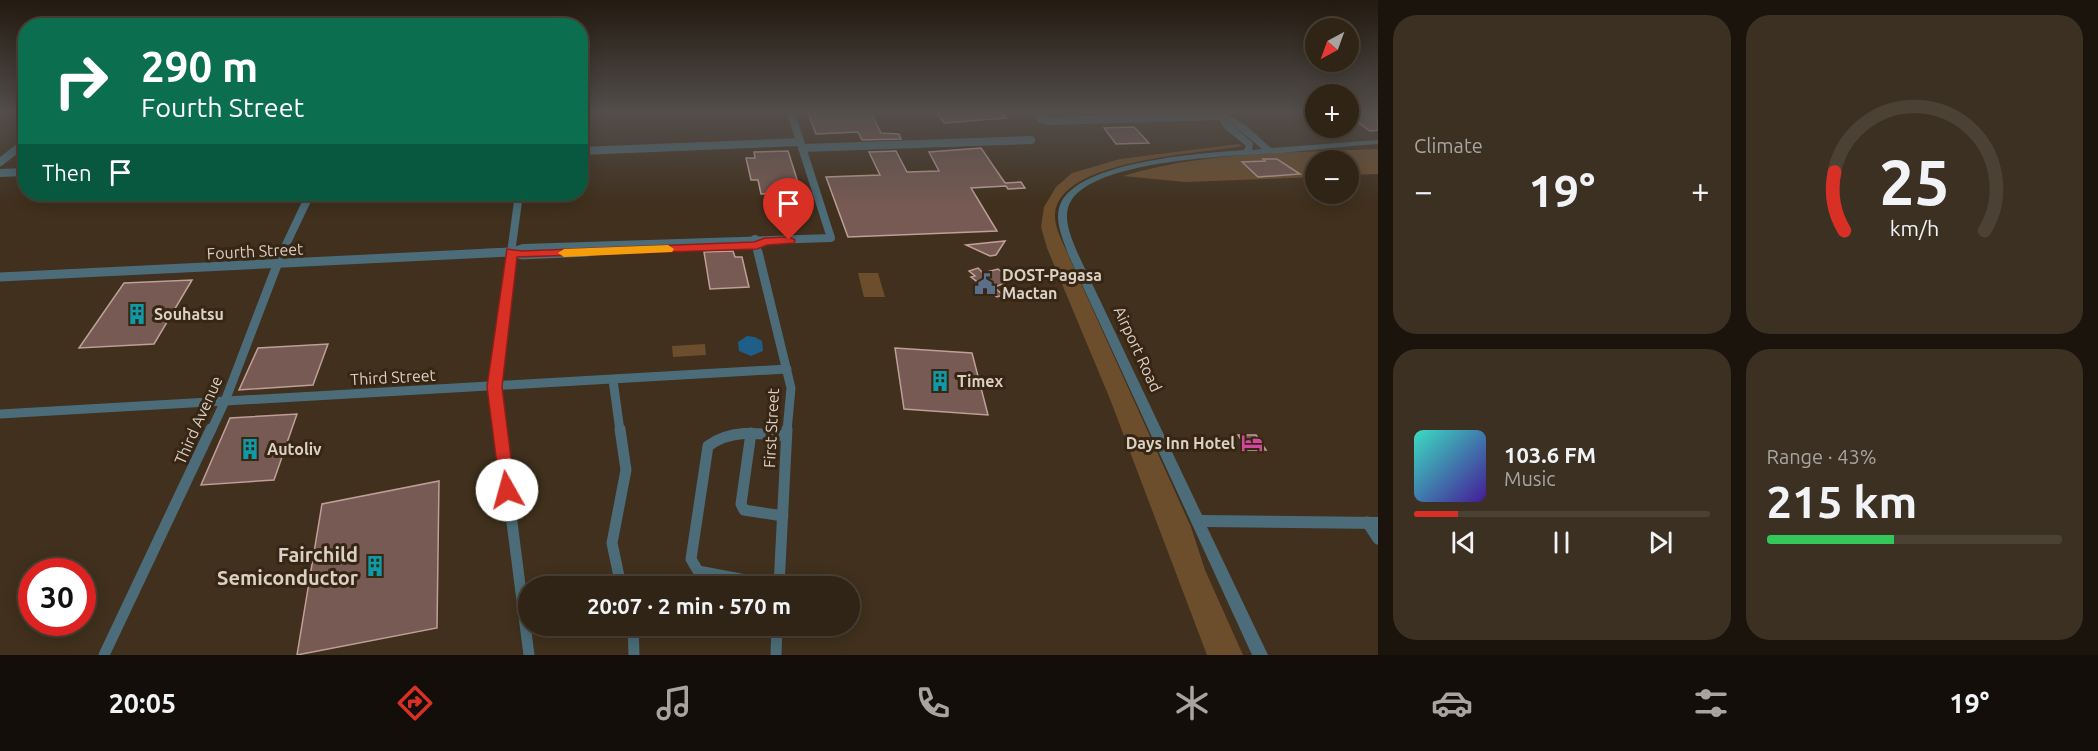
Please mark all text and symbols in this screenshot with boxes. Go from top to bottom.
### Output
north arrow [1305,18,1359,72]
map controls [1305,18,1359,204]
icon: right [42,42,120,120]
text: 290 m [141,43,258,90]
button: + [1305,84,1359,138]
text: Fourth Street [141,92,304,122]
text: Climate [1414,134,1483,157]
text: 25 [1879,147,1949,217]
button: − [1305,150,1359,204]
icon: arrive [104,156,137,189]
text: Then [42,160,92,185]
text: 19° [1528,165,1595,216]
text: − [1414,172,1433,209]
text: + [1691,172,1710,209]
pin [763,178,814,240]
icon: arrive [772,187,805,220]
text: km/h [1889,217,1939,241]
street label: Fourth Street [206,239,304,263]
place label: DOST-Pagasa Mactan [1002,266,1102,302]
public building icon: DOST-Pagasa Mactan [973,272,997,296]
building icon: Souhatsu [125,302,149,326]
street label: Airport Road [1110,304,1166,394]
place label: Souhatsu [154,305,224,323]
street label: Third Street [350,366,437,388]
building icon: Timex [928,369,952,393]
place label: Timex [957,372,1003,390]
street label: Third Avenue [170,373,226,467]
street label: First Street [760,387,782,468]
hotel icon: Days Inn Hotel [1240,431,1264,455]
place label: Days Inn Hotel [1126,434,1235,452]
building icon: Autoliv [238,437,262,461]
place label: Autoliv [267,440,322,458]
text: 103.6 FM [1504,442,1596,467]
text: Range · 43% [1767,445,1877,468]
position arrow [475,458,539,522]
text: Music [1504,467,1556,490]
text: 215 km [1767,476,1917,527]
icon: previous [1447,526,1480,559]
icon: pause [1545,526,1578,559]
icon: next [1644,526,1677,559]
place label: Fairchild Semiconductor [217,543,359,589]
building icon: Fairchild Semiconductor [363,554,387,578]
speed limit sign: 30 [18,558,96,636]
text: 20:07 · 2 min · 570 m [587,593,791,618]
icon: directions [394,682,436,724]
icon: music [653,682,695,724]
icon: phone [912,682,954,724]
icon: climate [1171,682,1213,724]
icon: car [1431,682,1473,724]
icon: filters [1690,682,1732,724]
text: 20:05 [109,688,176,718]
text: 19° [1949,688,1989,718]

